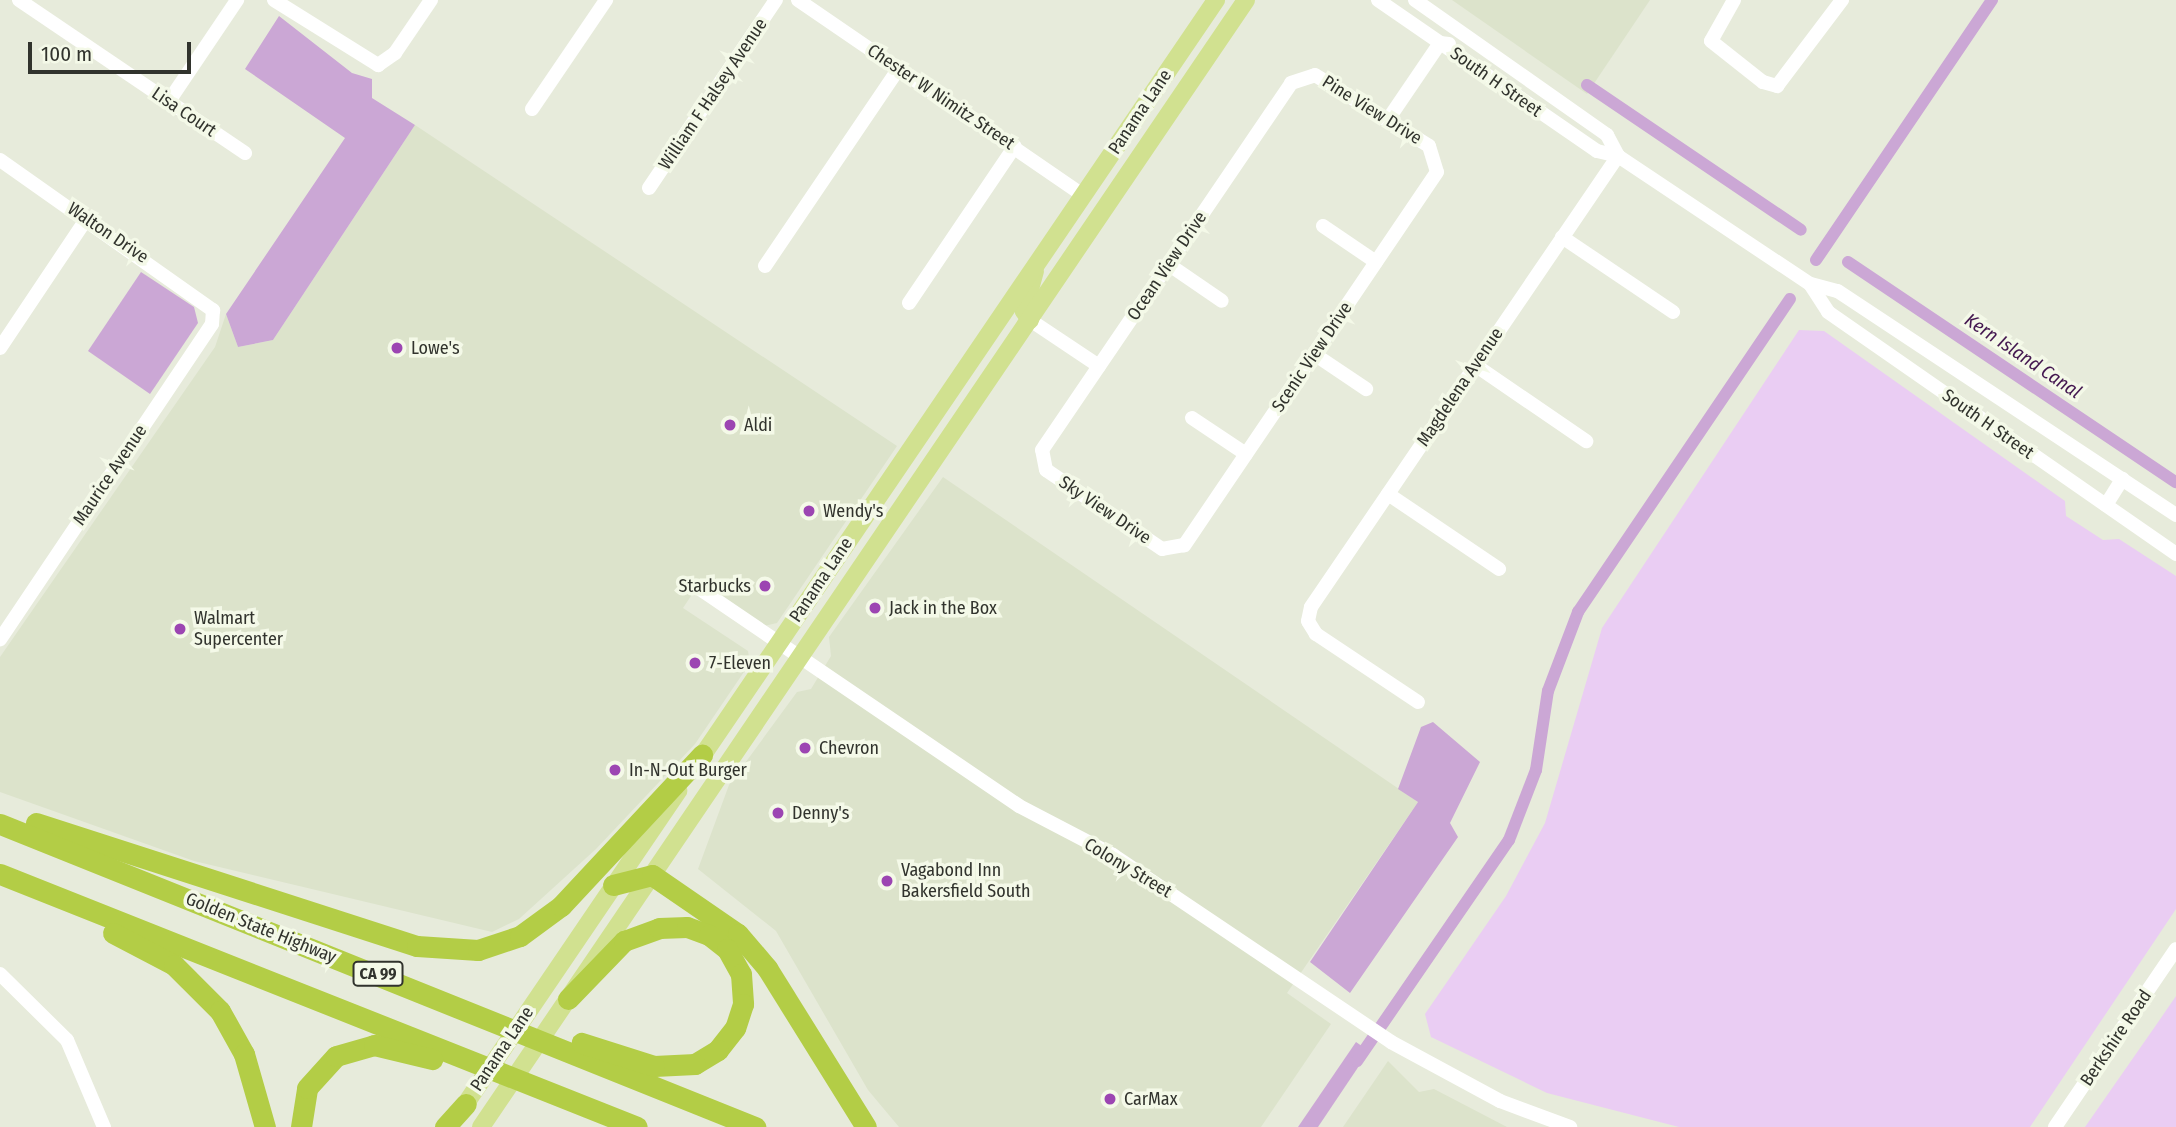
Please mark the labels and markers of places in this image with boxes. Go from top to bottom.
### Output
place label: Lowe's [411,337,460,359]
marker: Lowe's [389,340,405,356]
place label: Aldi [744,414,772,436]
marker: Aldi [722,417,738,433]
place label: Wendy's [823,500,883,522]
marker: Wendy's [801,503,817,519]
place label: Starbucks [679,575,751,597]
marker: Starbucks [757,578,773,594]
place label: Jack in the Box [889,597,997,619]
marker: Jack in the Box [867,600,883,616]
place label: Walmart Supercenter [194,608,283,650]
marker: Walmart Supercenter [172,621,188,637]
place label: 7-Eleven [709,652,771,674]
marker: 7-Eleven [687,655,703,671]
place label: Chevron [819,737,879,759]
marker: Chevron [797,740,813,756]
place label: In-N-Out Burger [629,759,747,781]
marker: In-N-Out Burger [607,762,623,778]
place label: Denny's [792,802,849,824]
marker: Denny's [770,805,786,821]
place label: Vagabond Inn Bakersfield South [901,860,1031,903]
marker: Vagabond Inn Bakersfield South [879,873,895,889]
place label: CarMax [1124,1088,1178,1110]
marker: CarMax [1102,1091,1118,1107]

